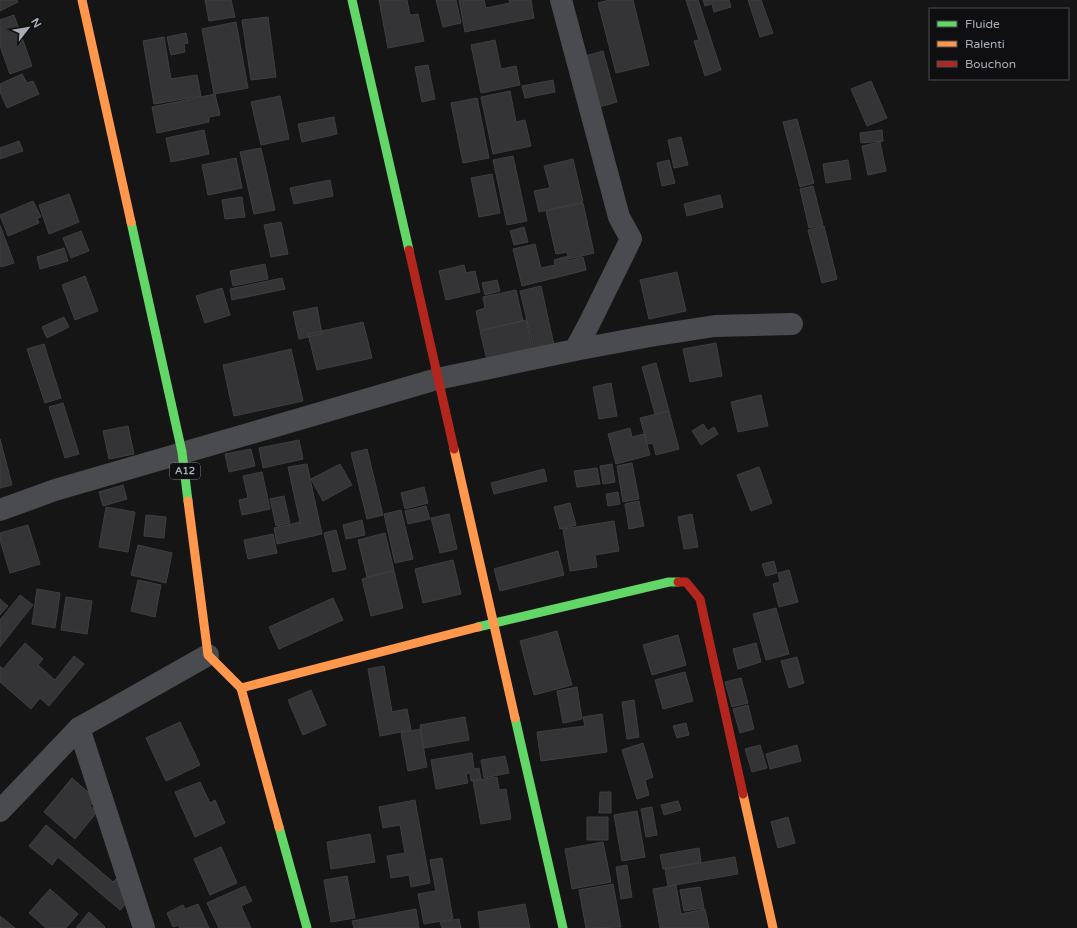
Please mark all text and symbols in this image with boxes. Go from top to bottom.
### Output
north arrow [8,8,48,48]
legend [929,8,1069,80]
text: N [28,16,44,30]
text: Fluide [965,17,1000,31]
text: Ralenti [965,37,1005,51]
text: Bouchon [965,57,1016,71]
road number: A12 [170,463,200,479]

